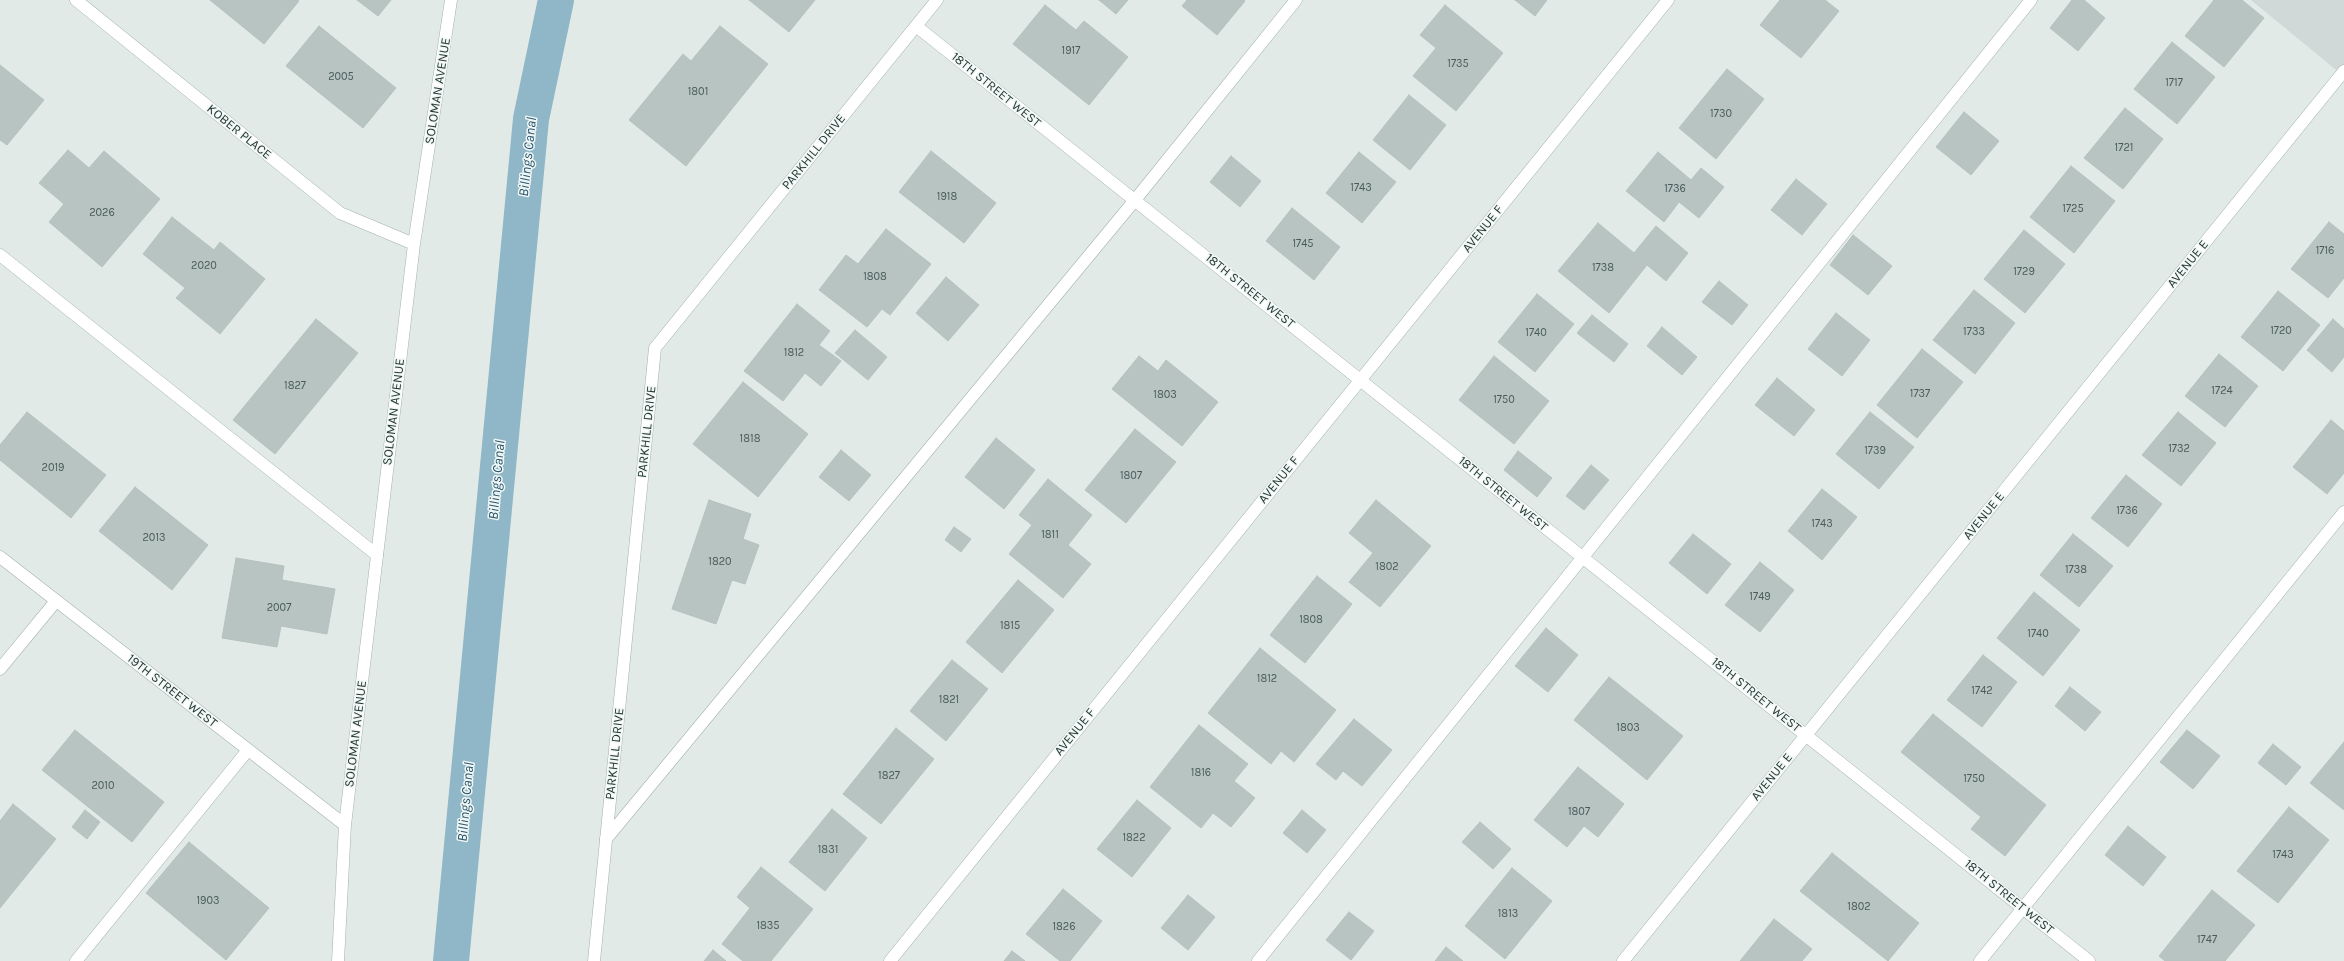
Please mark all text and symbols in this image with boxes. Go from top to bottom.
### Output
street label: SOLOMAN AVENUE [422,37,454,145]
house number: 1917 [1062,44,1080,58]
street label: 18TH STREET WEST [948,49,1044,131]
house number: 1735 [1447,57,1469,71]
house number: 2005 [328,70,354,84]
house number: 1717 [2165,76,2183,90]
house number: 1801 [688,85,708,99]
street label: KOBER PLACE [203,101,275,163]
house number: 1730 [1710,107,1732,121]
street label: PARKHILL DRIVE [779,111,849,193]
water label: Billings Canal [515,116,541,198]
house number: 1721 [2115,141,2133,155]
house number: 1743 [1350,181,1372,195]
house number: 1736 [1664,182,1686,196]
house number: 1918 [937,190,957,204]
street label: AVENUE F [1459,202,1507,256]
house number: 1725 [2062,202,2084,216]
house number: 2026 [89,206,115,220]
house number: 1745 [1292,237,1314,251]
street label: AVENUE E [2164,237,2212,291]
house number: 1716 [2316,244,2334,258]
street label: 18TH STREET WEST [1202,250,1298,332]
house number: 2020 [191,259,217,273]
house number: 1738 [1592,261,1614,275]
house number: 1729 [2013,265,2035,279]
house number: 1808 [863,270,887,284]
house number: 1720 [2270,324,2292,338]
house number: 1733 [1963,325,1985,339]
house number: 1740 [1525,326,1547,340]
house number: 1812 [784,346,804,360]
street label: SOLOMAN AVENUE [380,358,408,466]
house number: 1827 [284,379,306,393]
house number: 1724 [2211,384,2233,398]
street label: PARKHILL DRIVE [634,385,660,479]
house number: 1737 [1910,387,1930,401]
house number: 1803 [1153,388,1177,402]
house number: 1750 [1493,393,1515,407]
house number: 1818 [740,432,760,446]
water label: Billings Canal [485,440,509,520]
house number: 1732 [2168,442,2190,456]
house number: 1739 [1864,444,1886,458]
street label: AVENUE F [1255,453,1303,507]
street label: 18TH STREET WEST [1455,453,1551,535]
house number: 2019 [42,461,64,475]
house number: 1807 [1120,469,1142,483]
street label: AVENUE E [1960,489,2008,543]
house number: 1736 [2116,504,2138,518]
house number: 1743 [1811,517,1833,531]
house number: 1811 [1041,528,1059,542]
house number: 2013 [142,531,166,545]
house number: 1820 [708,555,732,569]
house number: 1802 [1375,560,1399,574]
house number: 1738 [2065,563,2087,577]
house number: 1749 [1749,590,1771,604]
house number: 2007 [267,601,291,615]
house number: 1808 [1299,613,1323,627]
house number: 1815 [1000,619,1020,633]
house number: 1740 [2027,627,2049,641]
street label: 19TH STREET WEST [124,651,220,731]
street label: 18TH STREET WEST [1708,654,1804,736]
house number: 1812 [1257,672,1277,686]
street label: SOLOMAN AVENUE [342,680,370,788]
house number: 1742 [1971,684,1993,698]
house number: 1821 [939,693,959,707]
street label: AVENUE F [1051,705,1099,759]
street label: PARKHILL DRIVE [602,707,628,801]
house number: 1803 [1616,721,1640,735]
street label: AVENUE E [1748,750,1796,804]
water label: Billings Canal [454,762,478,842]
house number: 1816 [1191,766,1211,780]
house number: 1827 [878,769,900,783]
house number: 1750 [1963,772,1985,786]
house number: 2010 [91,779,115,793]
house number: 1807 [1568,805,1590,819]
house number: 1822 [1122,831,1146,845]
house number: 1831 [818,843,838,857]
house number: 1743 [2272,848,2294,862]
street label: 18TH STREET WEST [1961,856,2057,938]
house number: 1903 [196,894,220,908]
house number: 1802 [1847,900,1871,914]
house number: 1813 [1498,907,1518,921]
house number: 1835 [756,919,780,933]
house number: 1826 [1052,920,1076,934]
house number: 1747 [2197,933,2217,947]

